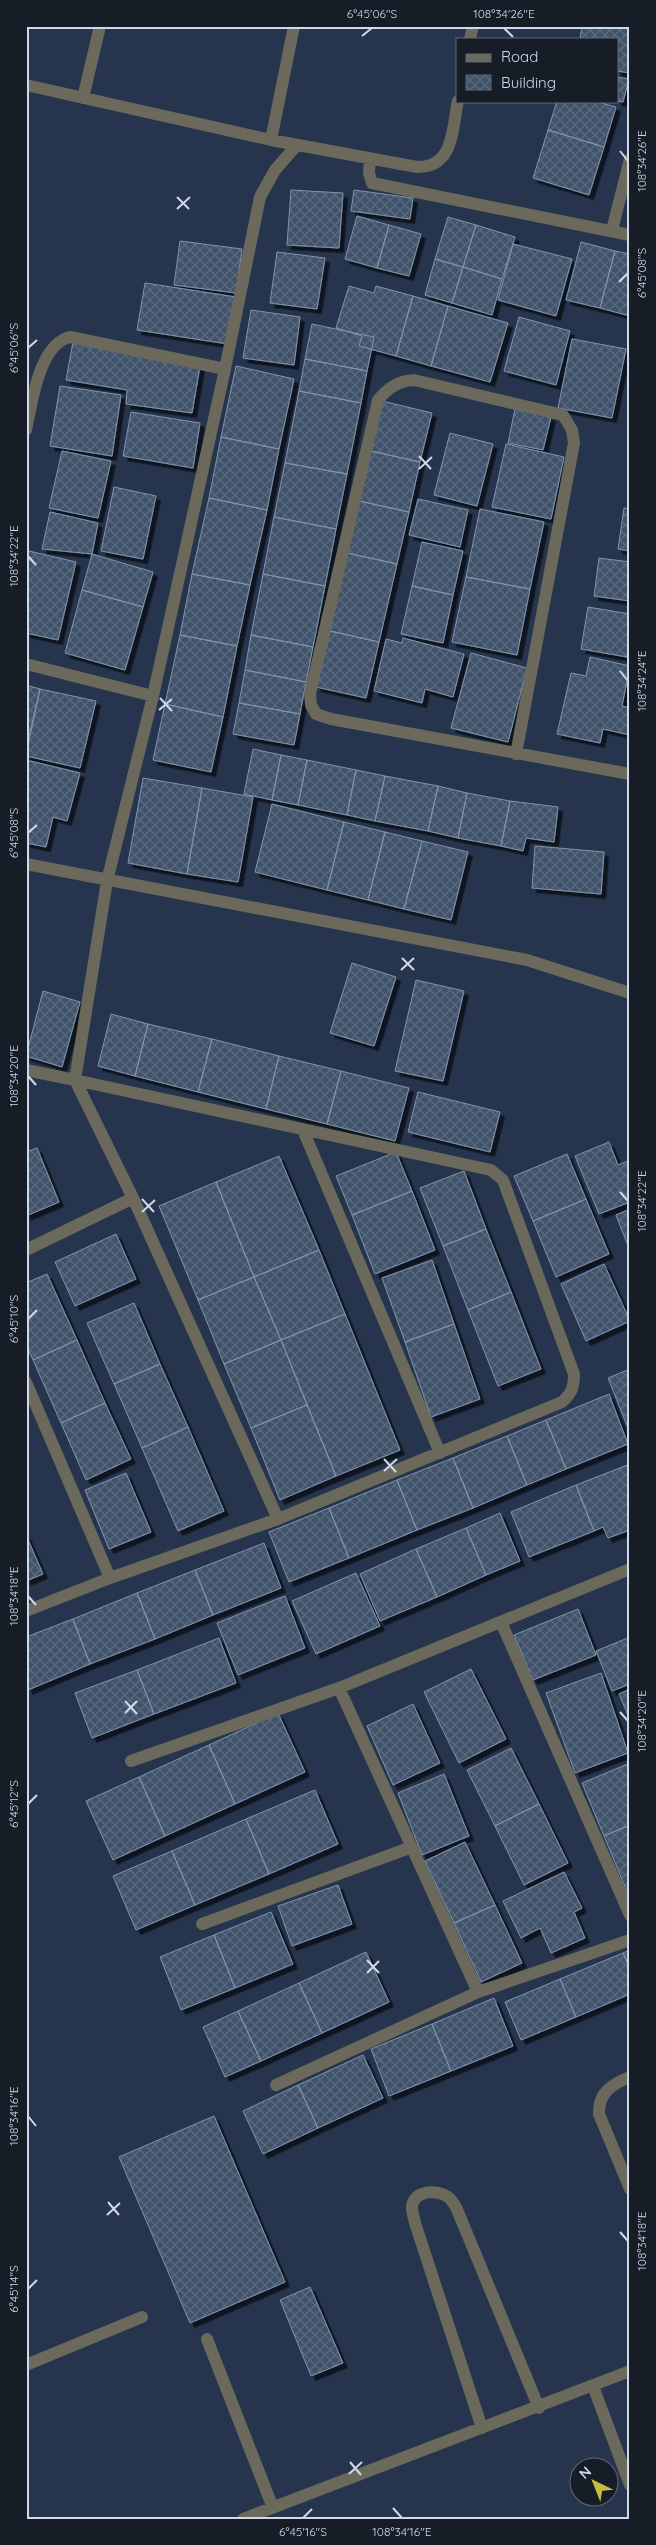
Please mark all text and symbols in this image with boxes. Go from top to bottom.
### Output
text: 6°45'06"S [347,6,398,21]
text: 108°34'26"E [473,6,535,21]
legend [456,38,618,102]
text: Road [501,47,538,66]
text: Building [501,73,556,92]
text: 108°34'26"E [634,130,649,192]
text: 6°45'08"S [634,247,649,298]
text: 6°45'06"S [6,322,21,373]
text: 108°34'22"E [6,525,21,587]
text: 108°34'24"E [634,650,649,712]
text: 6°45'08"S [6,807,21,858]
text: 108°34'20"E [6,1045,21,1107]
text: 108°34'22"E [634,1170,649,1232]
text: 6°45'10"S [6,1294,21,1343]
text: 108°34'18"E [6,1566,21,1626]
text: 108°34'20"E [634,1690,649,1752]
text: 6°45'12"S [6,1780,21,1828]
text: 108°34'16"E [6,2086,21,2146]
text: 108°34'18"E [634,2211,649,2271]
text: 6°45'14"S [6,2265,21,2313]
north arrow [568,2458,618,2508]
text: N [575,2462,595,2483]
text: 6°45'16"S [279,2524,327,2539]
text: 108°34'16"E [372,2524,432,2539]

